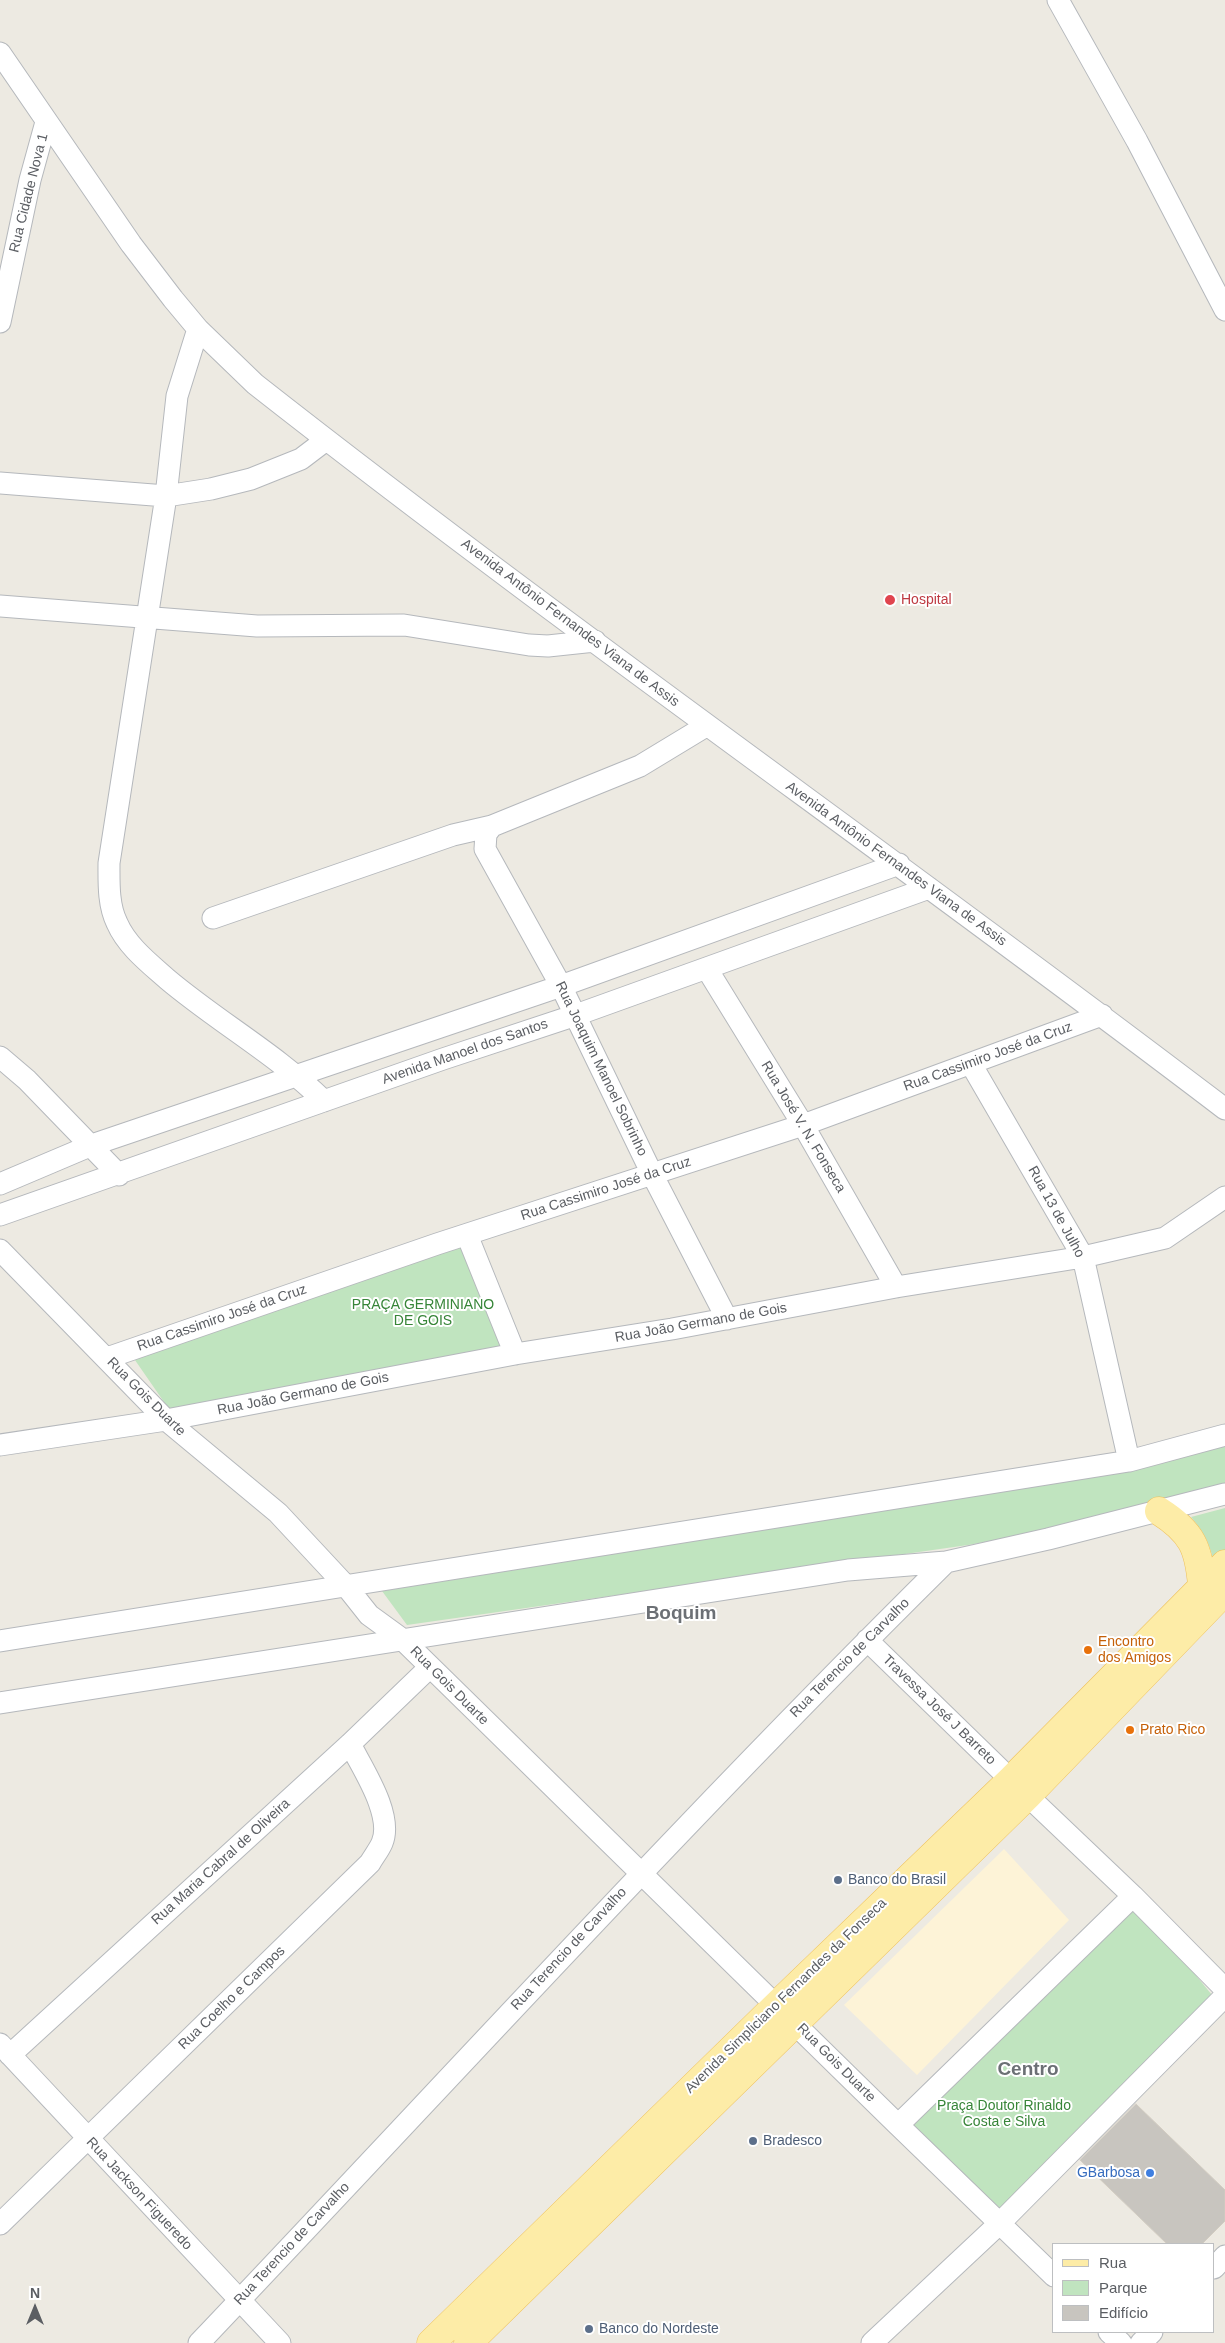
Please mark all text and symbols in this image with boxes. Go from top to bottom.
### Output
street label: Rua Cidade Nova 1 [6,132,52,254]
street label: Avenida Antônio Fernandes Viana de Assis [458,535,682,711]
place label: Hospital [901,592,952,608]
marker: Hospital [883,593,897,607]
street label: Avenida Antônio Fernandes Viana de Assis [782,778,1010,950]
street label: Rua Joaquim Manoel Sobrinho [551,979,651,1159]
street label: Avenida Manoel dos Santos [380,1016,550,1088]
street label: Rua Cassimiro José da Cruz [901,1019,1075,1095]
street label: Rua José V. N. Fonseca [757,1058,849,1196]
street label: Rua Cassimiro José da Cruz [519,1153,693,1225]
street label: Rua 13 de Julho [1024,1163,1088,1261]
street label: Rua Cassimiro José da Cruz [135,1281,309,1355]
park label: PRAÇA GERMINIANO DE GOIS [352,1297,494,1330]
street label: Rua João Germano de Gois [614,1300,788,1346]
street label: Rua Gois Duarte [103,1354,189,1440]
street label: Rua João Germano de Gois [216,1369,390,1419]
street label: Rua Terencio de Carvalho [787,1595,913,1721]
district label: Boquim [646,1603,716,1625]
place label: Encontro dos Amigos [1098,1634,1171,1666]
street label: Rua Gois Duarte [406,1643,492,1729]
marker: Encontro dos Amigos [1082,1644,1094,1656]
street label: Travessa José J Barreto [879,1651,999,1769]
place label: Prato Rico [1140,1722,1205,1738]
marker: Prato Rico [1124,1724,1136,1736]
street label: Rua Maria Cabral de Oliveira [148,1795,294,1929]
place label: Banco do Brasil [848,1872,946,1888]
marker: Banco do Brasil [832,1874,844,1886]
street label: Rua Terencio de Carvalho [508,1884,630,2014]
street label: Avenida Simpliciano Fernandes da Fonseca [682,1895,890,2097]
street label: Rua Coelho e Campos [175,1943,289,2053]
street label: Rua Gois Duarte [793,2020,879,2106]
district label: Centro [997,2059,1059,2081]
park label: Praça Doutor Rinaldo Costa e Silva [937,2098,1071,2130]
place label: Bradesco [763,2133,822,2149]
street label: Rua Jackson Figueredo [82,2134,196,2254]
marker: Bradesco [747,2135,759,2147]
place label: GBarbosa [1077,2165,1140,2181]
marker: GBarbosa [1144,2167,1156,2179]
street label: Rua Terencio de Carvalho [231,2179,353,2309]
legend [1052,2243,1215,2333]
text: Rua [1099,2254,1127,2271]
text: Parque [1099,2279,1147,2296]
north arrow [10,2283,60,2333]
text: N [30,2285,40,2301]
text: Edifício [1099,2304,1148,2321]
place label: Banco do Nordeste [599,2321,719,2337]
marker: Banco do Nordeste [583,2323,595,2335]

